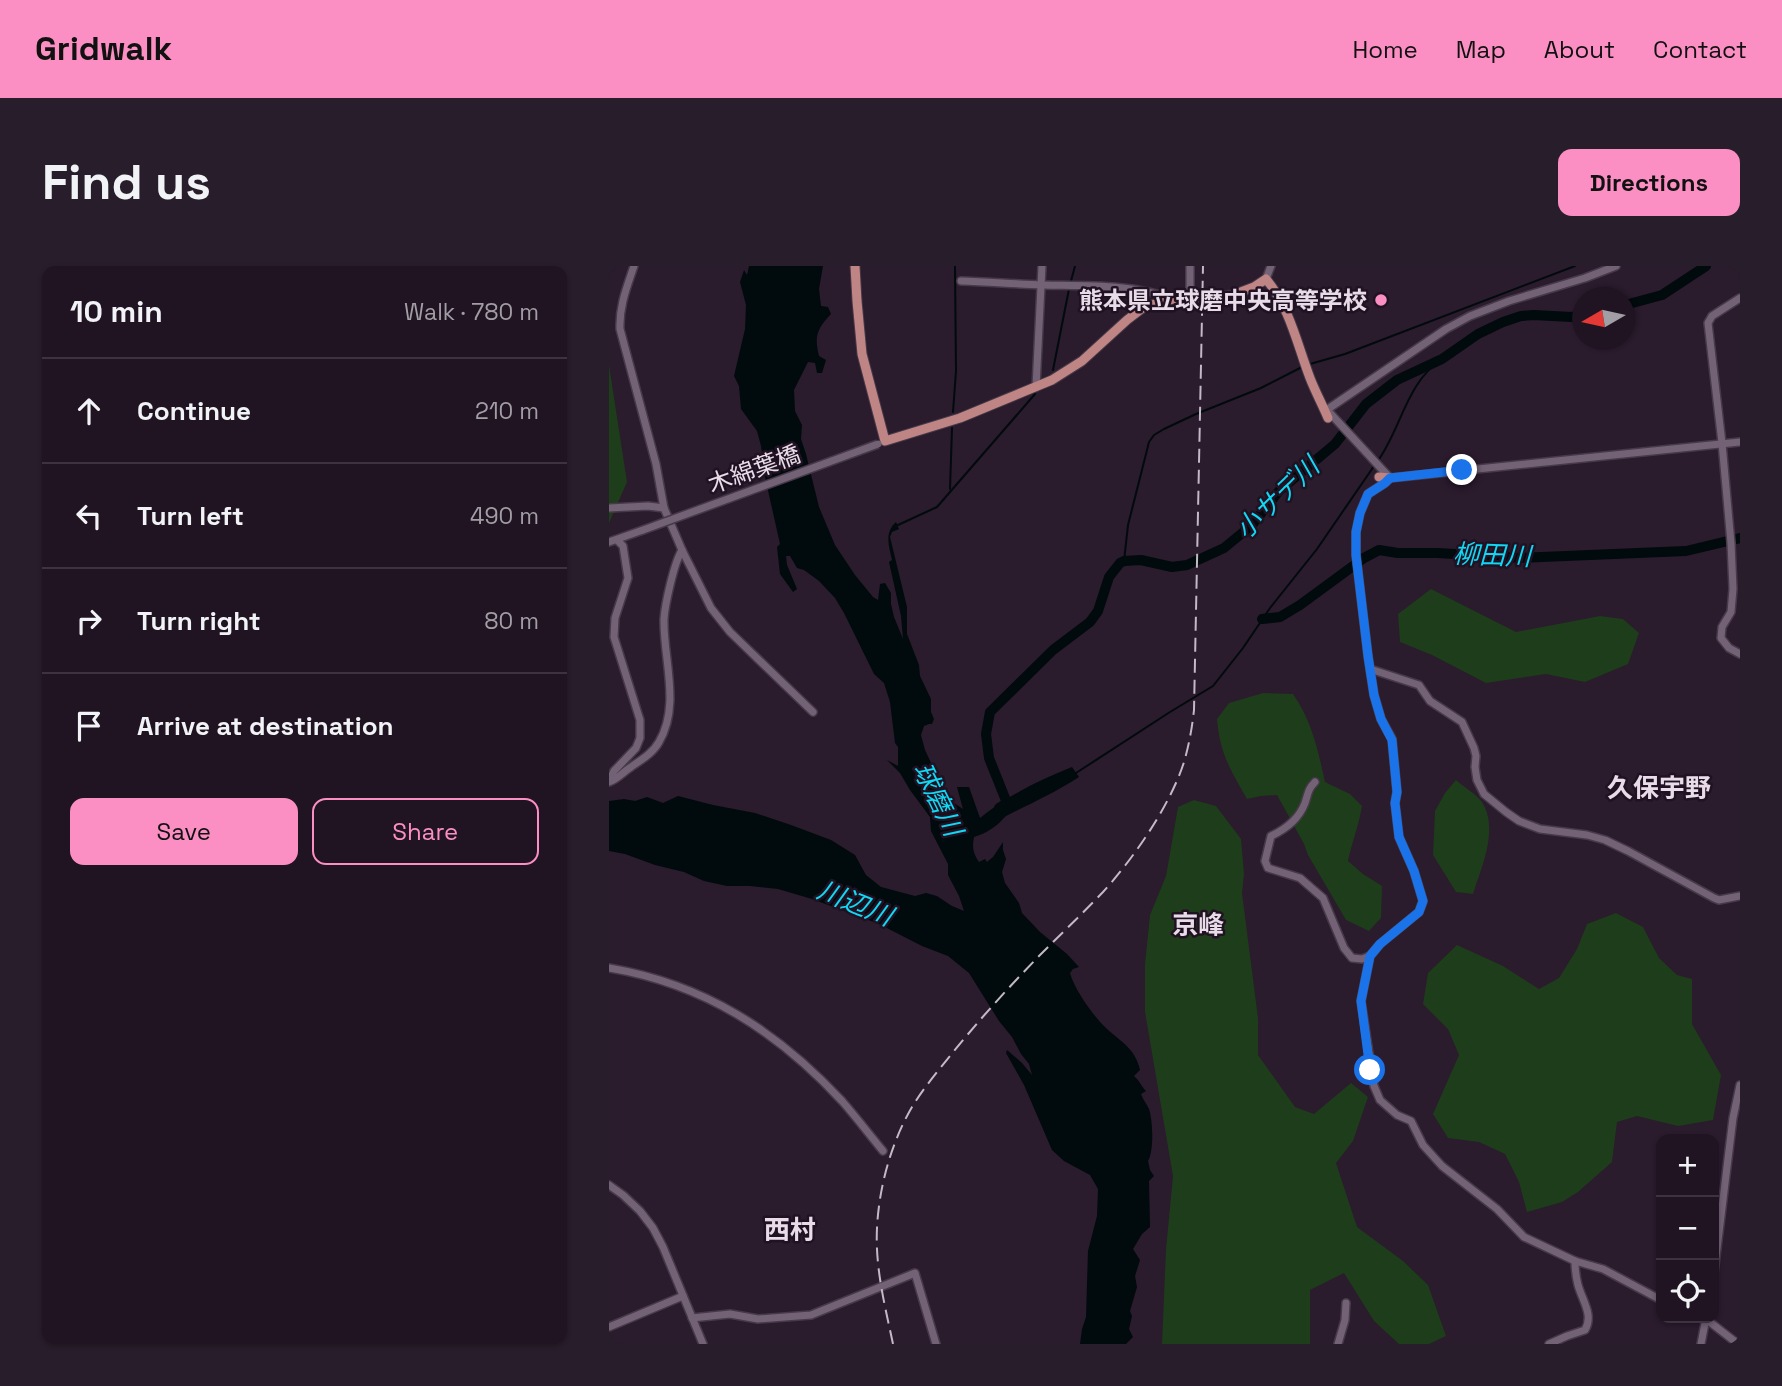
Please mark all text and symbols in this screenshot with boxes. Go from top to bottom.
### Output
text: Gridwalk [35,28,172,70]
text: Home [1352,34,1418,65]
text: Map [1456,34,1506,65]
text: About [1544,34,1615,65]
text: Contact [1653,34,1747,65]
button: Directions [1558,149,1740,216]
text: Find us [42,151,211,213]
place label: 熊本県立球磨中央高等学校 [1079,285,1367,316]
north arrow [1572,287,1635,350]
text: 10 min [70,292,163,331]
marker: 熊本県立球磨中央高等学校 [1373,292,1389,308]
text: Walk · 780 m [404,297,539,327]
icon: ahead [70,392,108,430]
text: Continue [137,394,251,428]
text: 210 m [475,396,539,426]
street label: 木綿葉橋 [704,438,804,500]
water label: 小サデ川 [1228,448,1328,546]
route end [1446,454,1477,485]
icon: left [70,497,108,535]
text: Turn left [137,499,244,533]
text: 490 m [470,501,539,531]
water label: 柳田川 [1452,537,1535,573]
icon: right [70,602,108,640]
text: Turn right [137,604,261,638]
text: 80 m [484,606,539,636]
icon: arrive [70,707,108,745]
text: Arrive at destination [137,709,394,743]
water label: 球磨川 [906,756,972,844]
district label: 久保宇野 [1607,771,1711,805]
button: Save [70,798,298,865]
button: Share [312,798,539,865]
water label: 川辺川 [812,873,900,934]
district label: 京峰 [1172,908,1224,942]
route start [1354,1054,1385,1085]
map controls [1656,1134,1719,1323]
button: + [1656,1134,1719,1197]
button: − [1656,1197,1719,1260]
district label: 西村 [764,1213,816,1247]
button: locate [1656,1260,1719,1323]

